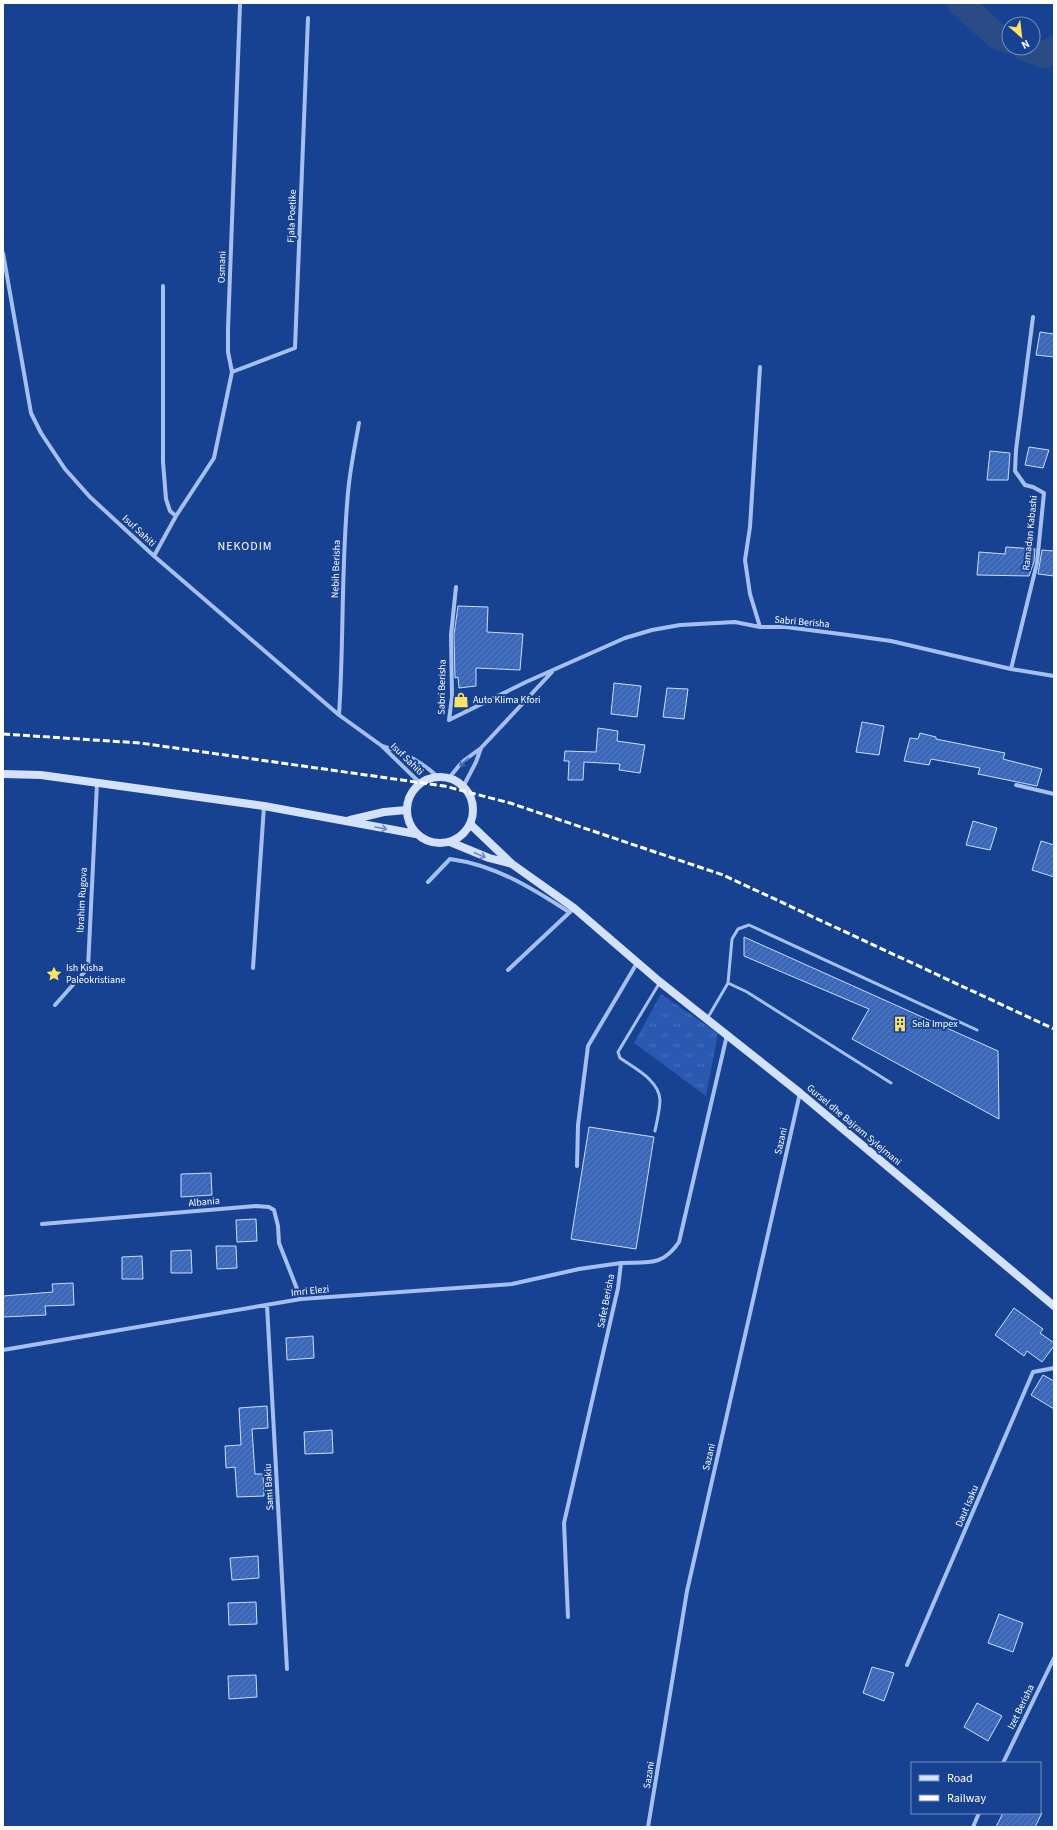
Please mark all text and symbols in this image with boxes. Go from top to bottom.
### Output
north arrow [1001,16,1041,56]
text: N [1019,36,1032,53]
street label: Fjala Poetike [284,189,300,243]
street label: Osmani [214,251,230,283]
street label: Ramadan Kabashi [1019,495,1041,571]
street label: Isuf Sahiti [119,512,159,550]
district label: NEKODIM [217,538,273,555]
street label: Nebih Berisha [328,540,344,598]
street label: Sabri Berisha [774,613,830,631]
street label: Sabri Berisha [435,659,449,715]
shop icon: Auto Klima Kfori [452,691,470,709]
place label: Auto Klima Kfori [473,693,541,707]
street label: Isuf Sahiti [387,740,427,778]
one-way arrow [459,757,469,766]
one-way arrow [374,824,387,832]
one-way arrow [474,852,486,859]
street label: Ibrahim Rugova [73,867,91,933]
place label: Ish Kisha Paleokristiane [66,961,125,987]
place icon: Ish Kisha Paleokristiane [45,965,63,983]
building icon: Sela Impex [891,1015,909,1033]
place label: Sela Impex [912,1017,958,1031]
street label: Gursel dhe Bajram Sylejmani [804,1081,904,1169]
street label: Sazani [771,1126,791,1156]
street label: Albania [188,1194,220,1210]
street label: Safet Berisha [594,1273,618,1329]
street label: Imri Elezi [290,1282,330,1300]
street label: Sazani [699,1442,719,1472]
street label: Sami Bakiu [261,1463,277,1511]
street label: Daut Isaku [952,1483,982,1529]
street label: Izet Berisha [1004,1682,1038,1732]
street label: Sazani [640,1760,658,1790]
legend [911,1762,1041,1814]
text: Road [947,1770,973,1787]
text: Railway [947,1790,986,1807]

